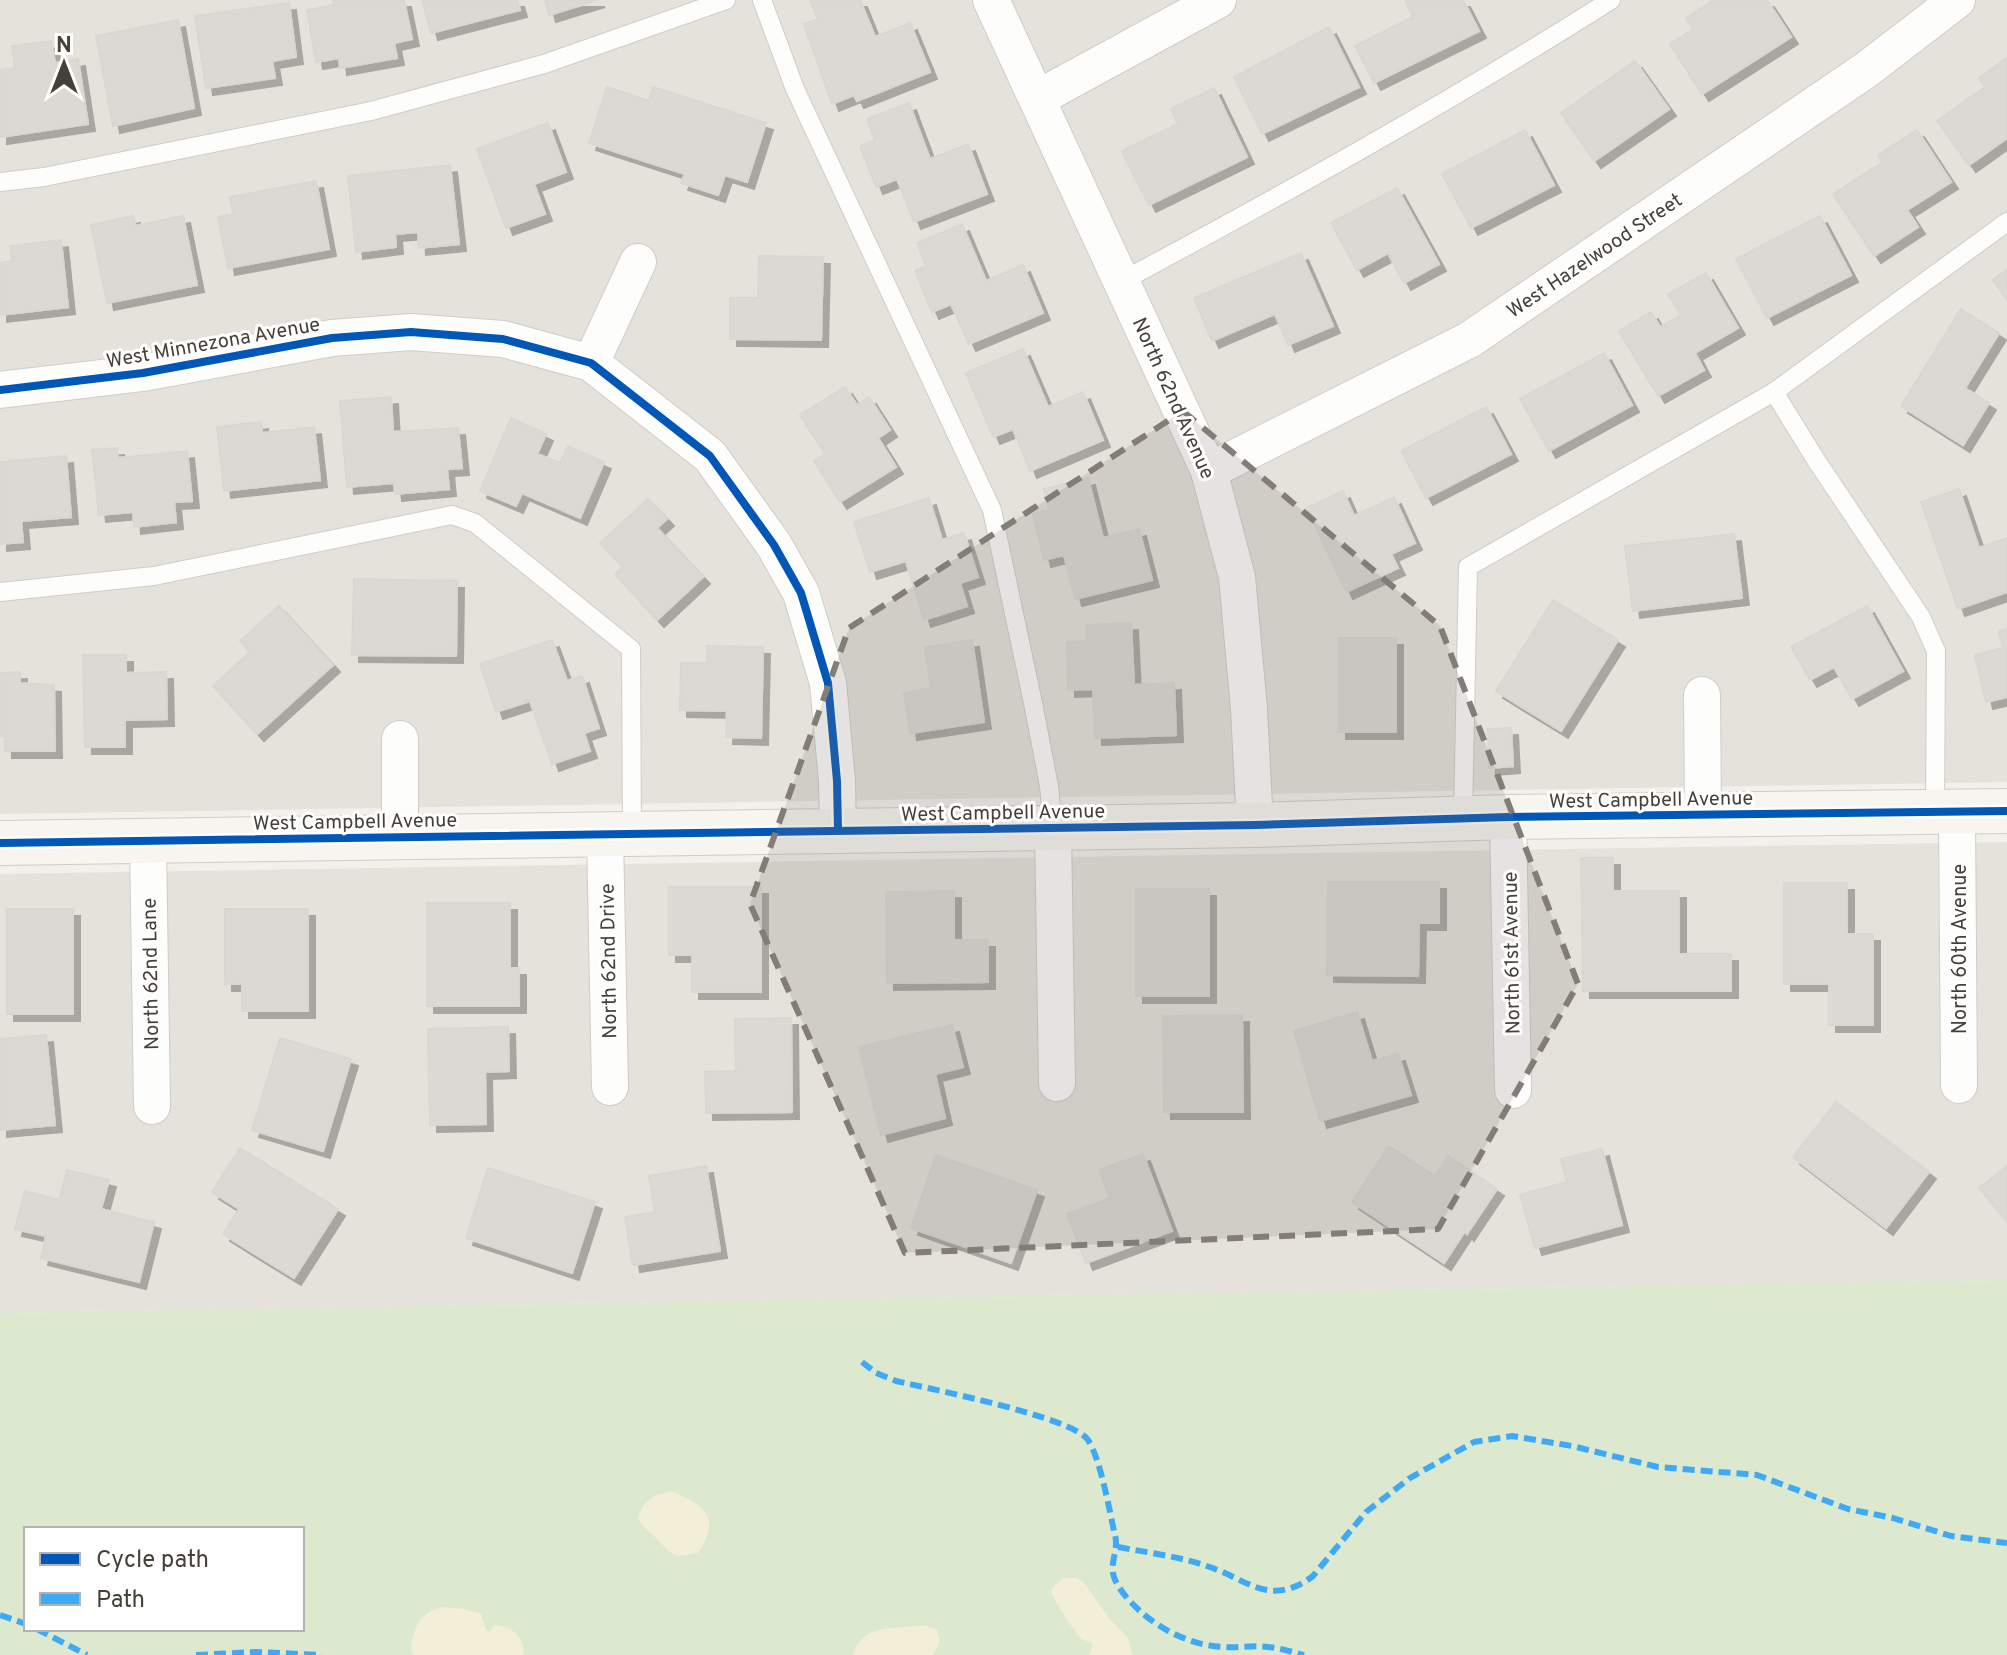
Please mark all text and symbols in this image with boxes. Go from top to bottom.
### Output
north arrow [24,24,104,104]
text: N [56,33,72,60]
street label: West Hazelwood Street [1502,188,1688,325]
street label: West Minnezona Avenue [104,312,322,376]
street label: North 62nd Avenue [1125,314,1219,484]
street label: West Campbell Avenue [1549,786,1753,816]
street label: West Campbell Avenue [901,799,1105,829]
street label: West Campbell Avenue [253,808,457,838]
street label: North 60th Avenue [1948,864,1974,1034]
street label: North 61st Avenue [1499,871,1527,1035]
street label: North 62nd Drive [596,883,624,1039]
street label: North 62nd Lane [138,898,166,1050]
legend [24,1527,304,1631]
text: Cycle path [96,1546,209,1576]
text: Path [96,1586,145,1616]

